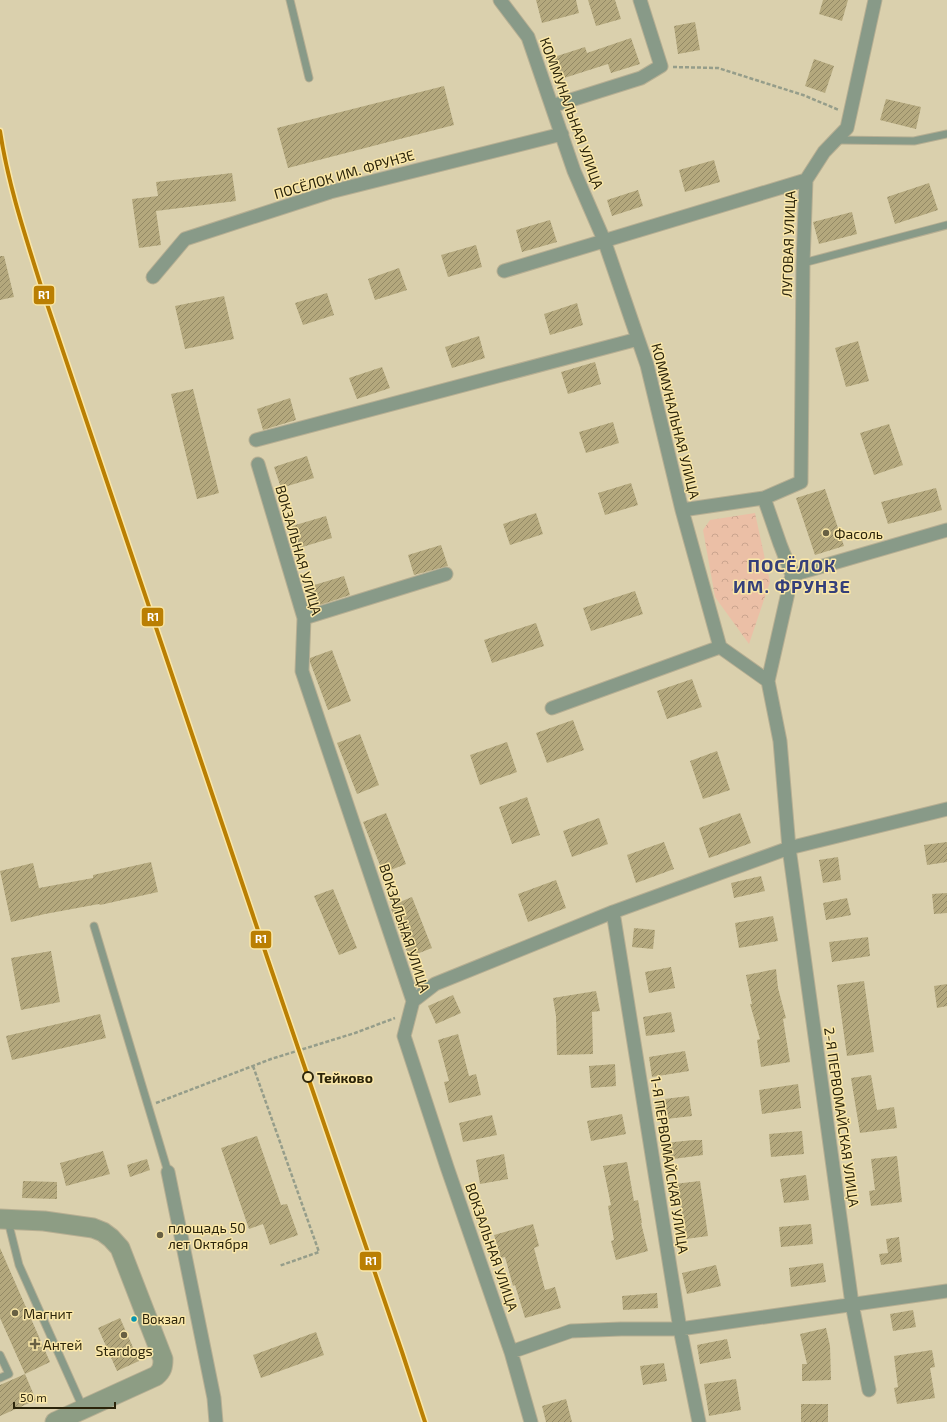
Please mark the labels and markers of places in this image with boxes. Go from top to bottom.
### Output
place label: Фасоль [834,525,883,542]
marker: Фасоль [821,528,831,538]
place label: Тейково [317,1069,373,1086]
marker: Тейково [302,1071,314,1083]
place label: площадь 50 лет Октября [168,1219,248,1252]
marker: площадь 50 лет Октября [155,1230,165,1240]
place label: Магнит [23,1305,73,1322]
marker: Магнит [10,1308,20,1318]
place label: Вокзал [142,1311,185,1327]
marker: Вокзал [129,1314,139,1324]
marker: Stardogs [119,1330,129,1340]
place label: Антей [43,1336,82,1353]
marker: Антей [30,1339,40,1349]
place label: Stardogs [95,1342,153,1359]

